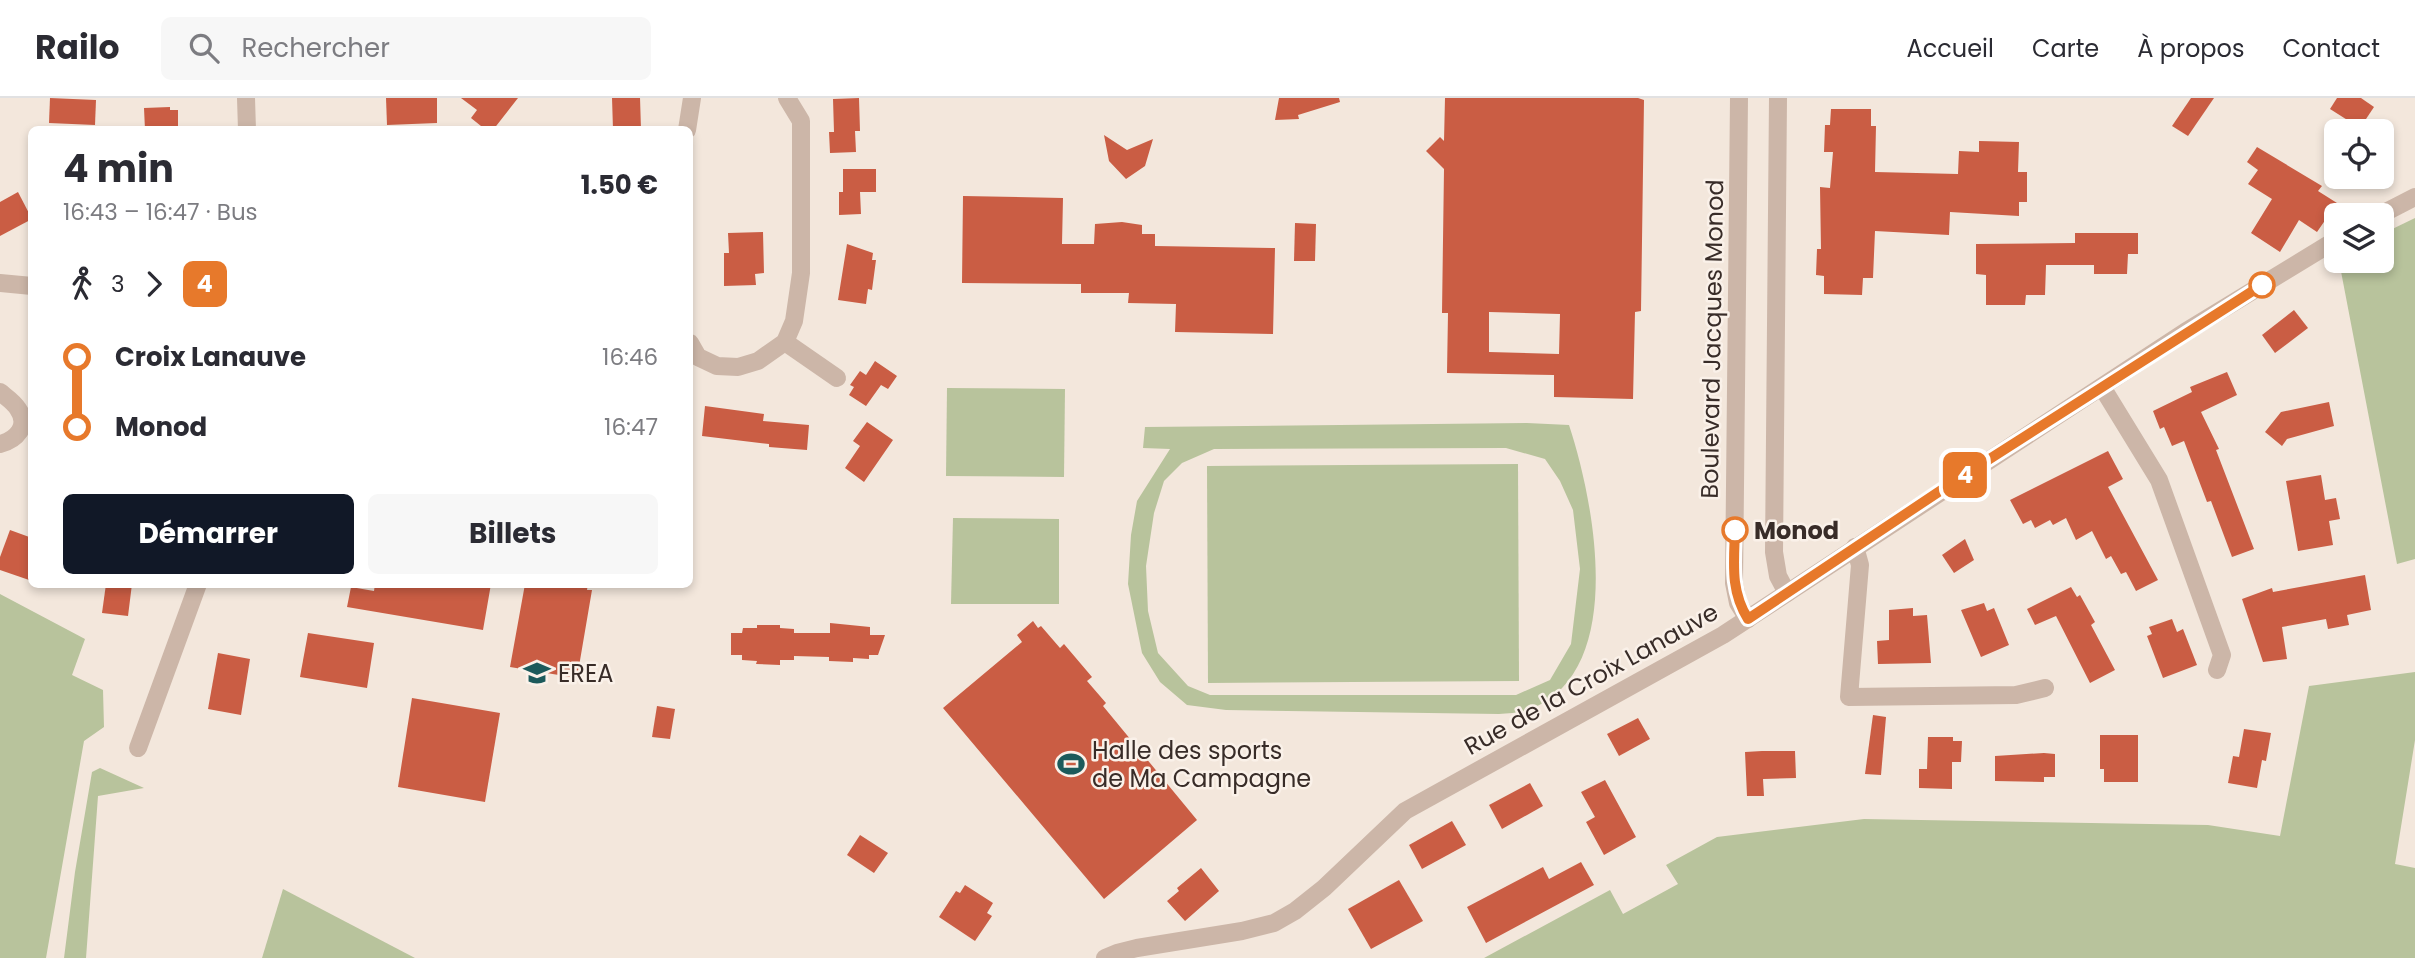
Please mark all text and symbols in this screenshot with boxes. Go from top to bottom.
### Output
search box [161,17,651,80]
text: Railo [35,24,119,71]
icon: search [185,29,223,67]
text: Rechercher [241,30,390,66]
text: Accueil [1907,32,1994,65]
text: Carte [2032,32,2099,65]
text: À propos [2137,32,2244,65]
text: Contact [2282,32,2380,65]
map controls [2324,119,2394,273]
button: locate [2324,119,2394,189]
text: 4 min [63,142,174,195]
text: 1.50 € [581,167,658,203]
street label: Boulevard Jacques Monod [1693,179,1731,499]
text: 16:43 – 16:47 · Bus [63,196,258,228]
button: layers [2324,203,2394,273]
icon: walk [63,265,101,303]
icon: forward [135,265,173,303]
text: 4 [197,267,213,300]
text: 3 [111,268,125,300]
unlabelled marker [2249,272,2275,298]
text: Croix Lanauve [115,339,306,375]
text: 16:46 [602,341,658,373]
text: Monod [115,409,207,445]
text: 16:47 [604,411,658,443]
line badge: 4 [1942,452,1988,498]
text: 4 [1957,458,1973,491]
button: Démarrer [63,494,354,574]
button: Billets [368,494,658,574]
place label: Monod [1754,514,1839,547]
marker: Monod [1722,517,1748,543]
street label: Rue de la Croix Lanauve [1458,595,1724,763]
place label: EREA [558,657,613,690]
school or university icon: EREA [522,658,552,688]
place label: Halle des sports de Ma Campagne [1092,734,1311,795]
sports icon: Halle des sports de Ma Campagne [1056,749,1086,779]

